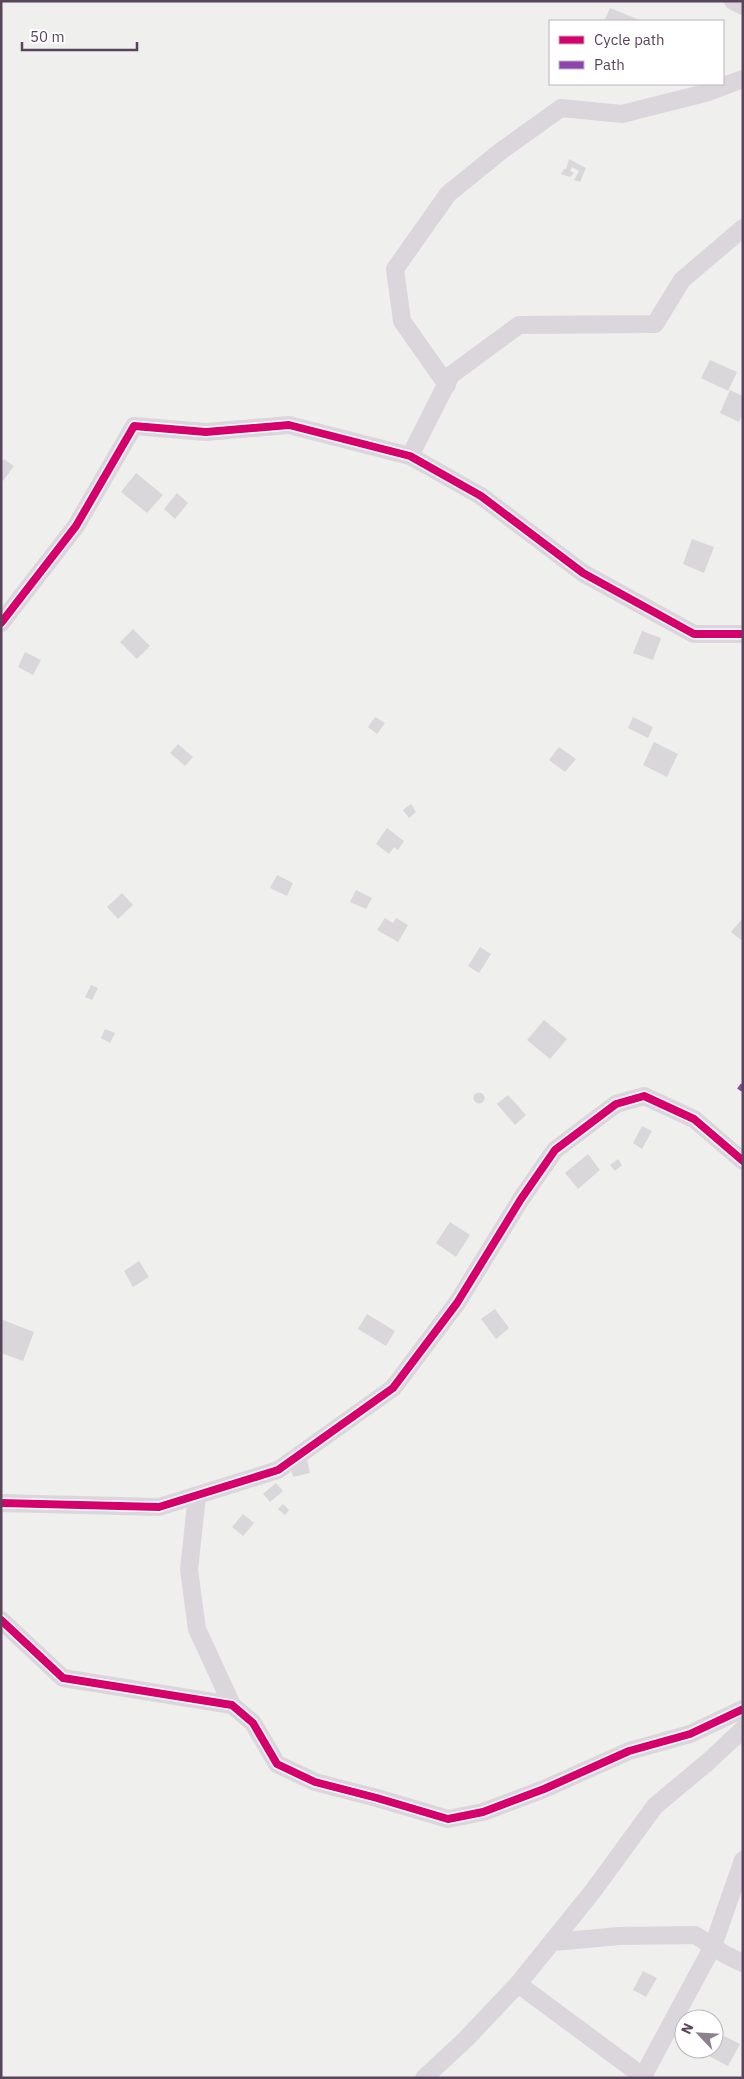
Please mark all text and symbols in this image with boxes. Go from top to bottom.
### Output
scale bar [22,20,138,52]
legend [549,20,724,85]
text: 50 m [30,27,65,46]
text: Cycle path [594,30,665,49]
text: Path [594,55,625,74]
north arrow [674,2009,724,2059]
text: N [677,2020,698,2037]

